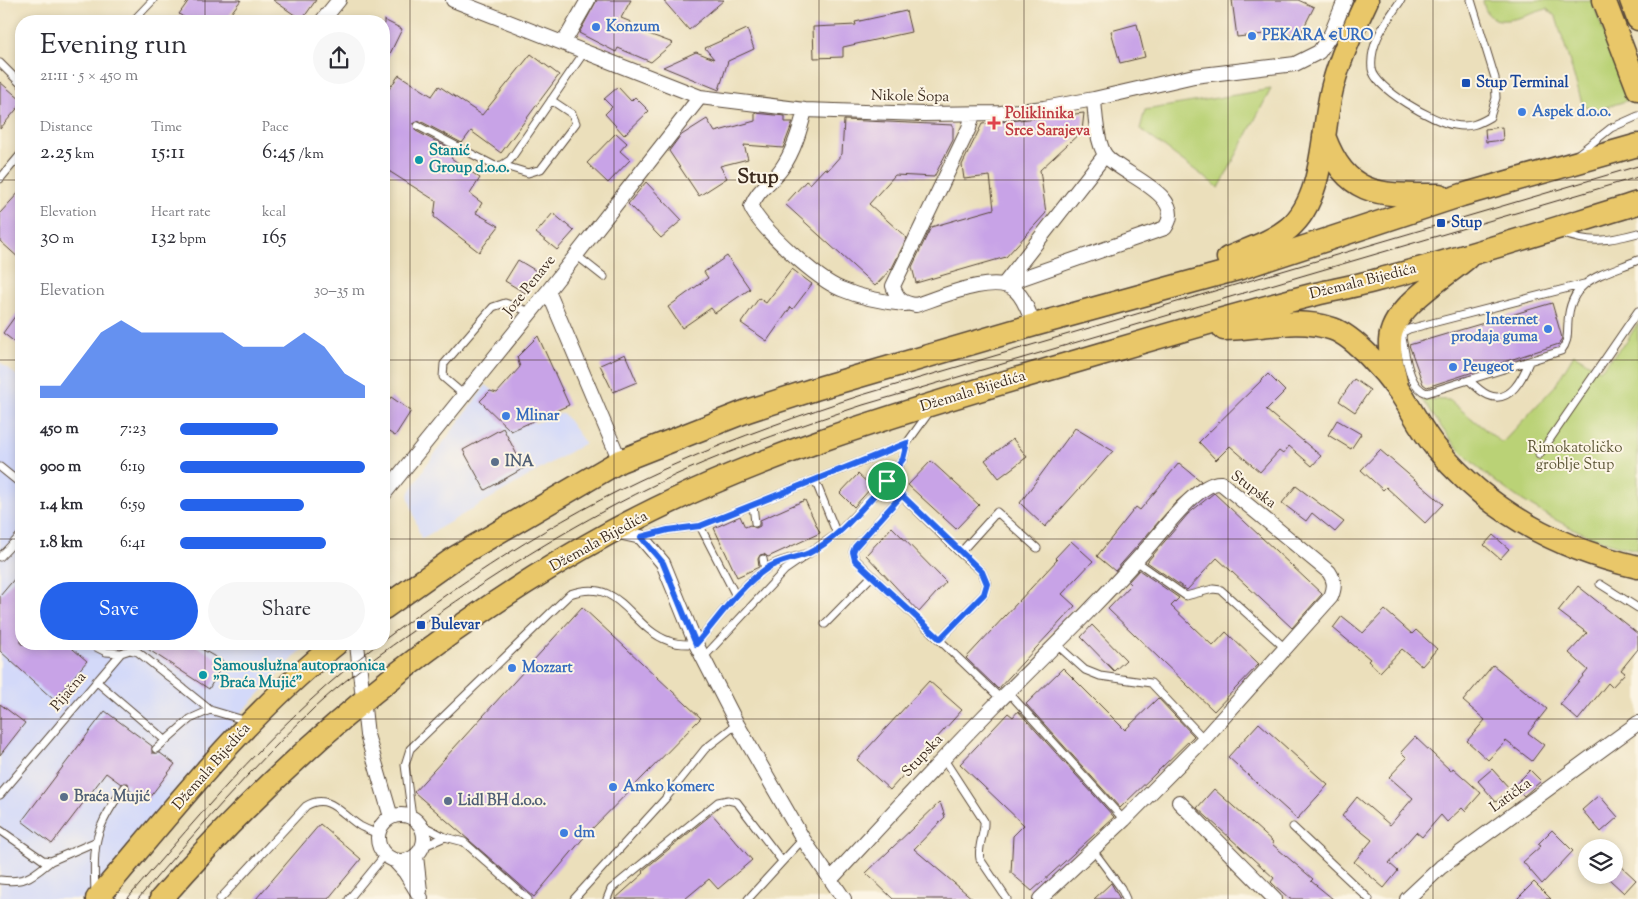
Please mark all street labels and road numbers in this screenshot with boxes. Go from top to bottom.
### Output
street label: Nikole Šopa [871,85,950,108]
street label: Joze Penave [498,251,561,322]
street label: Džemala Bijedića [1307,259,1419,305]
street label: Džemala Bijedića [918,366,1028,418]
street label: Stupska [1226,466,1280,514]
street label: Džemala Bijedića [546,506,652,578]
street label: Pijačna [46,668,92,716]
street label: Džemala Bijedića [168,719,256,815]
street label: Stupska [898,730,948,782]
street label: Latička [1486,774,1536,818]

